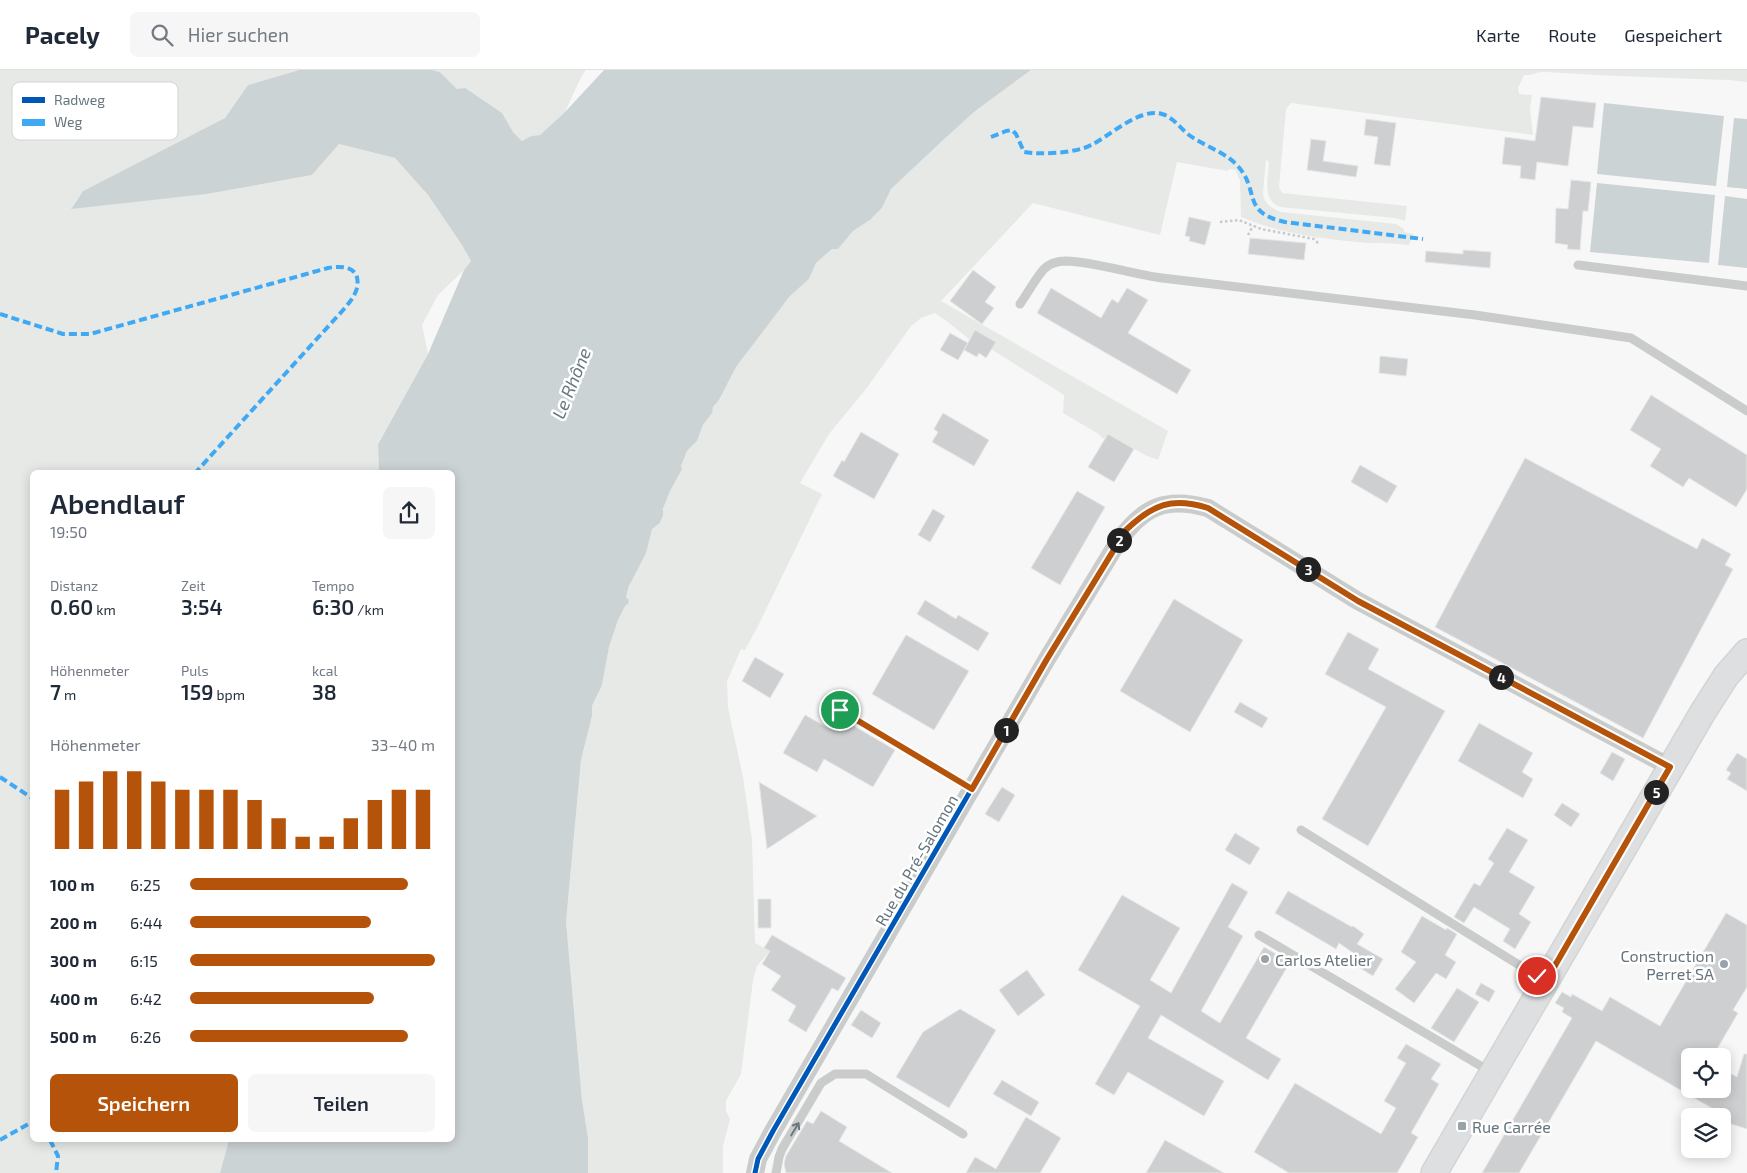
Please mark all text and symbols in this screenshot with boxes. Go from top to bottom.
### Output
search box [130,12,480,57]
text: Pacely [25,20,100,49]
icon: search [148,21,176,49]
text: Hier suchen [188,23,289,46]
text: Karte [1476,24,1520,46]
text: Route [1548,24,1596,46]
text: Gespeichert [1624,24,1722,46]
legend [12,82,178,140]
text: Radweg [54,91,105,108]
text: Weg [54,113,83,130]
water label: Le Rhône [547,344,595,422]
text: Abendlauf [50,486,185,520]
button: share [383,487,435,539]
text: 19:50 [50,522,88,541]
pin: 2 [1106,528,1132,552]
text: 2 [1115,532,1124,549]
pin: 3 [1296,556,1320,582]
text: 3 [1305,561,1312,578]
text: Distanz [50,577,98,594]
text: Zeit [181,577,205,594]
text: Tempo [312,577,354,594]
text: 0.60 [50,594,93,619]
text: 3:54 [181,594,223,619]
text: 6:30 [312,594,354,619]
text: km [93,601,116,618]
text: /km [354,601,384,618]
text: Höhenmeter [50,662,129,679]
text: Puls [181,662,209,679]
text: kcal [312,662,338,679]
pin: 4 [1488,664,1514,690]
text: 4 [1497,669,1506,686]
text: 7 [50,679,61,704]
text: 159 [181,679,213,704]
text: 38 [312,679,337,704]
text: m [61,686,76,703]
text: bpm [213,686,245,703]
pin [819,689,861,731]
icon: arrive [826,696,854,724]
pin: 1 [994,718,1018,742]
text: 1 [1003,722,1010,739]
text: Höhenmeter [50,735,141,754]
text: 33–40 m [371,735,435,754]
pin: 5 [1644,780,1668,804]
text: 5 [1653,784,1660,801]
street label: Rue du Pré-Salomon [871,791,961,929]
text: 100 m [50,875,95,894]
text: 6:25 [130,875,161,894]
text: 200 m [50,913,97,932]
text: 6:44 [130,913,163,932]
place label: Construction Perret SA [1620,946,1714,983]
place label: Carlos Atelier [1275,950,1373,969]
text: 300 m [50,951,97,970]
text: 6:15 [130,951,158,970]
marker: Carlos Atelier [1259,953,1271,965]
pin [1516,955,1558,997]
marker: Construction Perret SA [1718,958,1730,970]
icon: check [1523,962,1551,990]
text: 400 m [50,989,98,1008]
text: 6:42 [130,989,162,1008]
text: 500 m [50,1027,97,1046]
text: 6:26 [130,1027,161,1046]
map controls [1681,1048,1731,1158]
button: locate [1681,1048,1731,1098]
button: Speichern [50,1074,238,1132]
button: Teilen [248,1074,435,1132]
button: layers [1681,1108,1731,1158]
place label: Rue Carrée [1472,1117,1551,1136]
marker: Rue Carrée [1456,1120,1468,1132]
one-way arrow [790,1122,800,1136]

